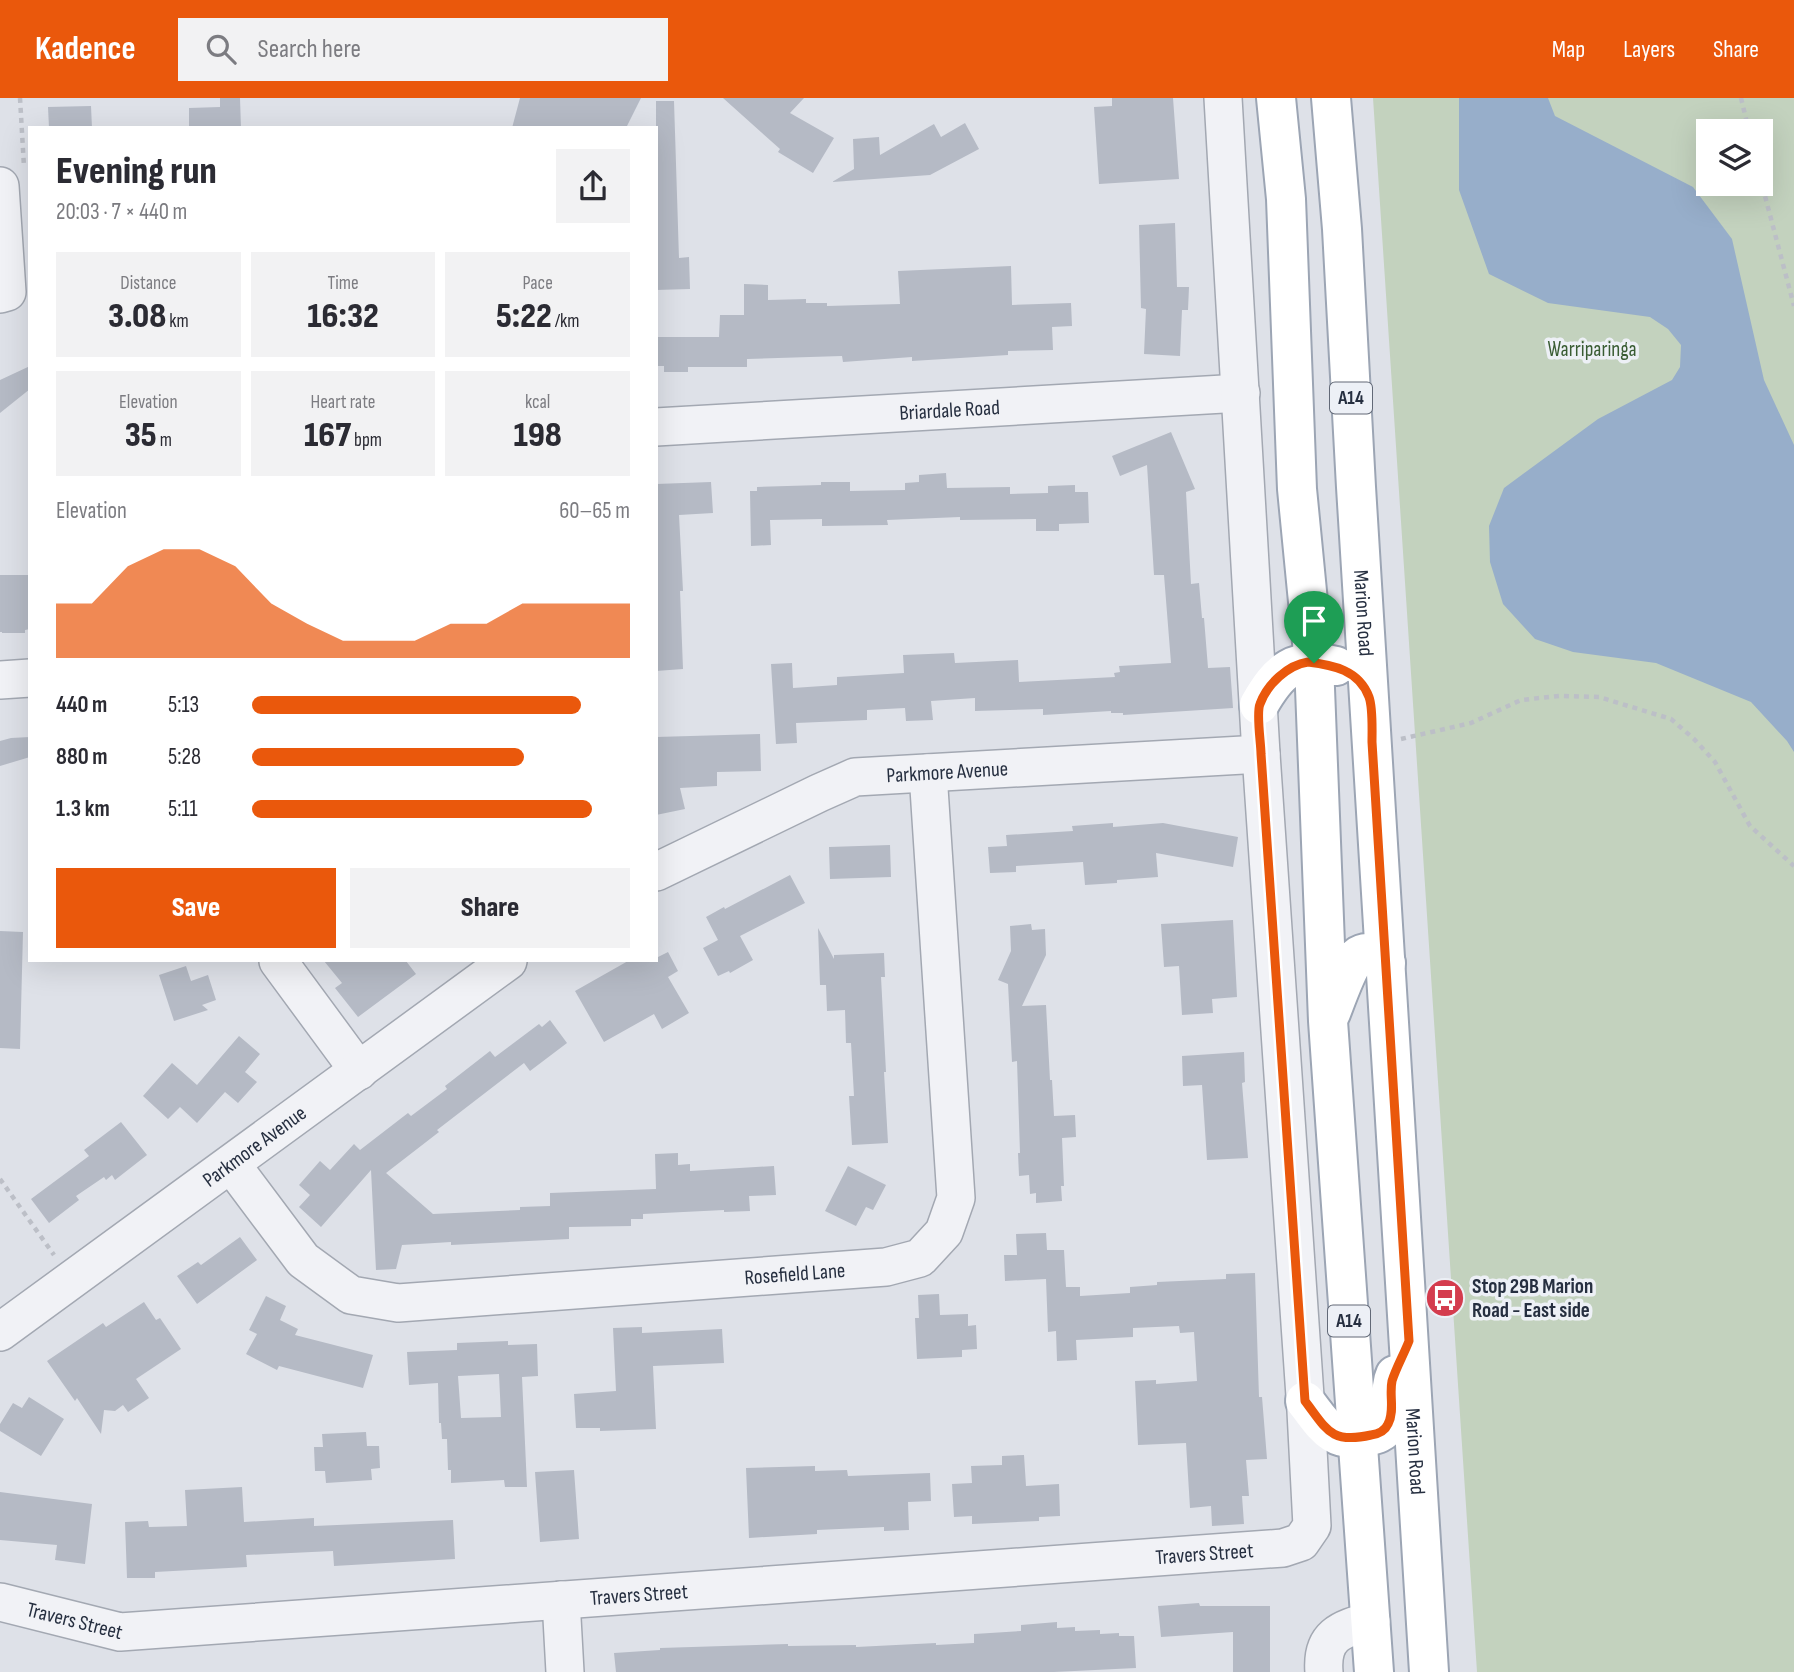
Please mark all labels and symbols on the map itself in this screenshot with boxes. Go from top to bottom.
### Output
park label: Warriparinga [1547,337,1637,362]
road number: A14 [1330,382,1372,414]
street label: Briardale Road [899,395,1000,425]
street label: Marion Road [1349,569,1379,657]
pin [1284,591,1344,663]
street label: Parkmore Avenue [886,756,1009,788]
street label: Parkmore Avenue [198,1100,311,1192]
street label: Rosefield Lane [743,1258,846,1290]
place label: Stop 29B Marion Road - East side [1472,1274,1593,1323]
bus stop icon: Stop 29B Marion Road - East side [1424,1277,1466,1319]
road number: A14 [1328,1306,1370,1336]
street label: Marion Road [1400,1407,1431,1495]
street label: Travers Street [1155,1538,1254,1570]
street label: Travers Street [589,1579,689,1611]
street label: Travers Street [24,1597,125,1645]

